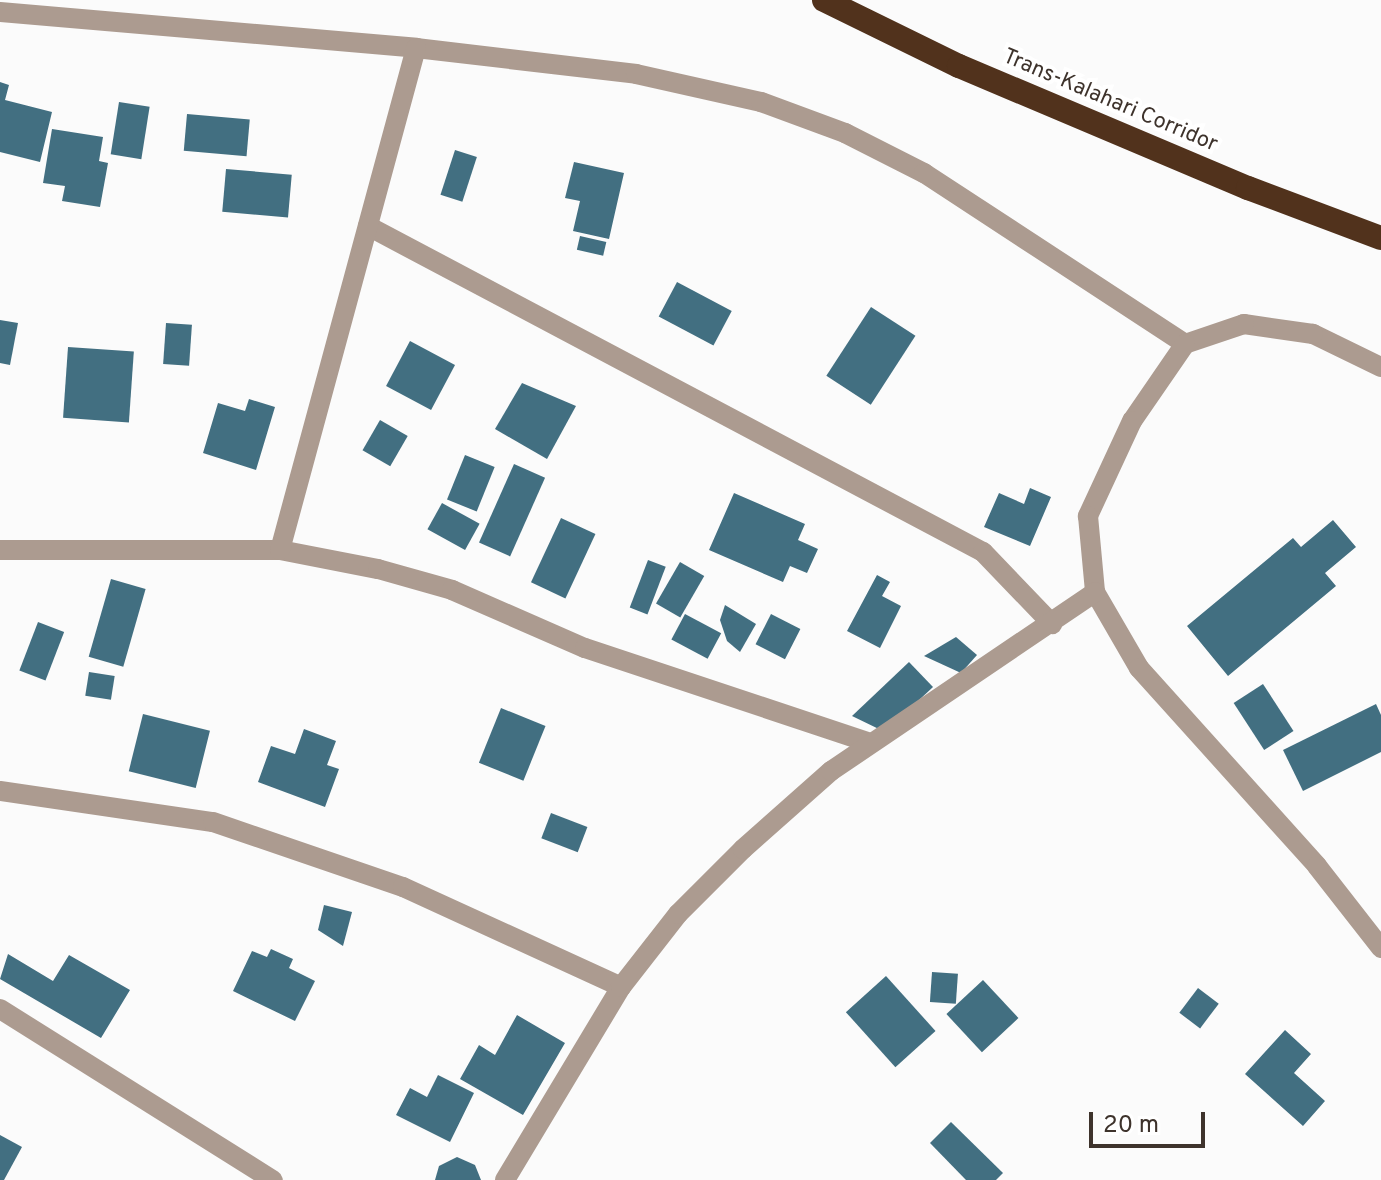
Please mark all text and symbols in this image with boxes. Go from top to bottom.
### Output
street label: Trans-Kalahari Corridor [999,44,1221,158]
scale bar [1093,1096,1209,1146]
text: 20 m [1103,1111,1159,1141]

